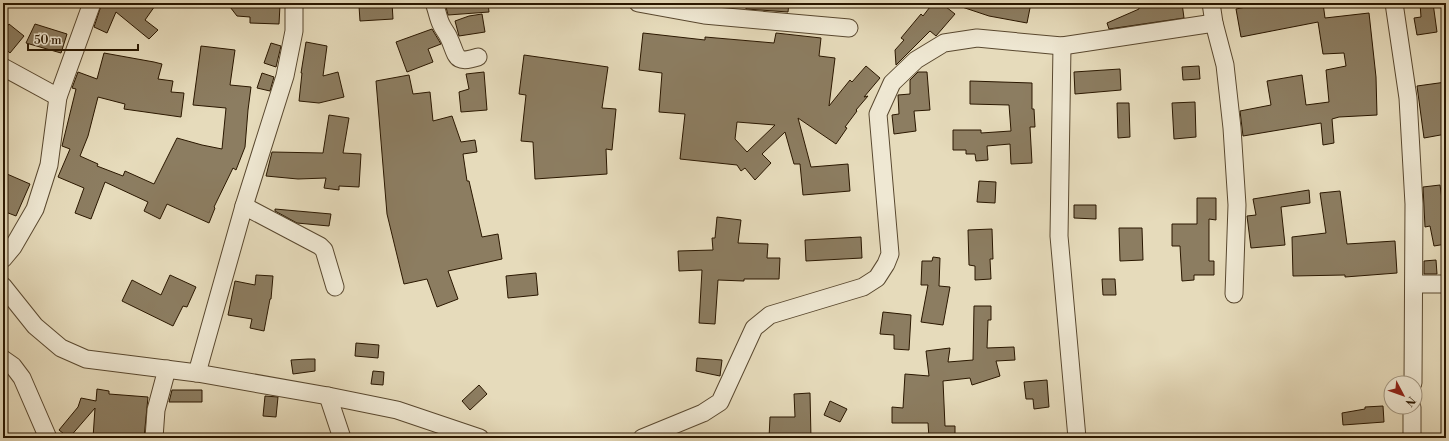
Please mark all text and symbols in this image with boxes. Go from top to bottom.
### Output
scale bar [28,26,138,52]
text: 50 m [34,33,62,48]
north arrow [1383,375,1423,415]
text: N [1401,393,1418,409]

